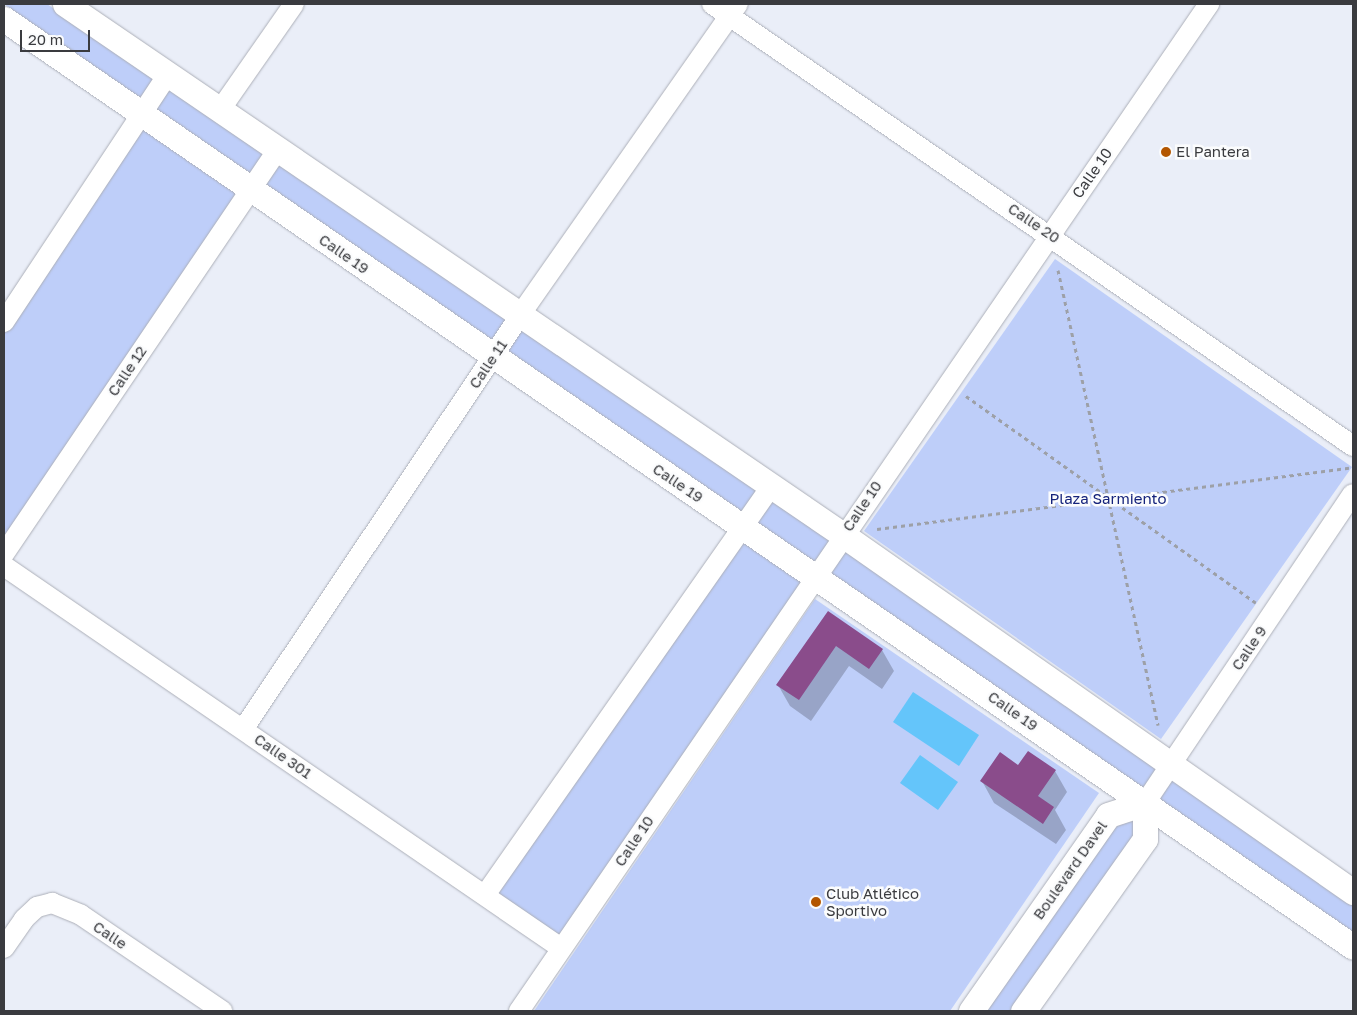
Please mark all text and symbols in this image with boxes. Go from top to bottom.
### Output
scale bar [22,20,92,52]
text: 20 m [28,30,63,48]
place label: El Pantera [1176,143,1250,161]
street label: Calle 10 [1068,144,1116,202]
marker: El Pantera [1160,146,1172,158]
street label: Calle 20 [1005,199,1063,247]
street label: Calle 19 [316,230,372,278]
street label: Calle 11 [465,336,511,392]
street label: Calle 12 [104,343,150,399]
street label: Calle 19 [649,460,707,506]
street label: Calle 10 [839,477,885,535]
park label: Plaza Sarmiento [1050,490,1166,508]
street label: Calle 9 [1228,622,1270,674]
street label: Calle 19 [985,687,1041,735]
street label: Calle 301 [251,730,315,782]
street label: Calle 10 [611,812,657,870]
street label: Boulevard Davel [1029,817,1111,923]
place label: Club Atlético Sportivo [826,884,919,919]
marker: Club Atlético Sportivo [810,896,822,908]
street label: Calle [90,917,130,953]

